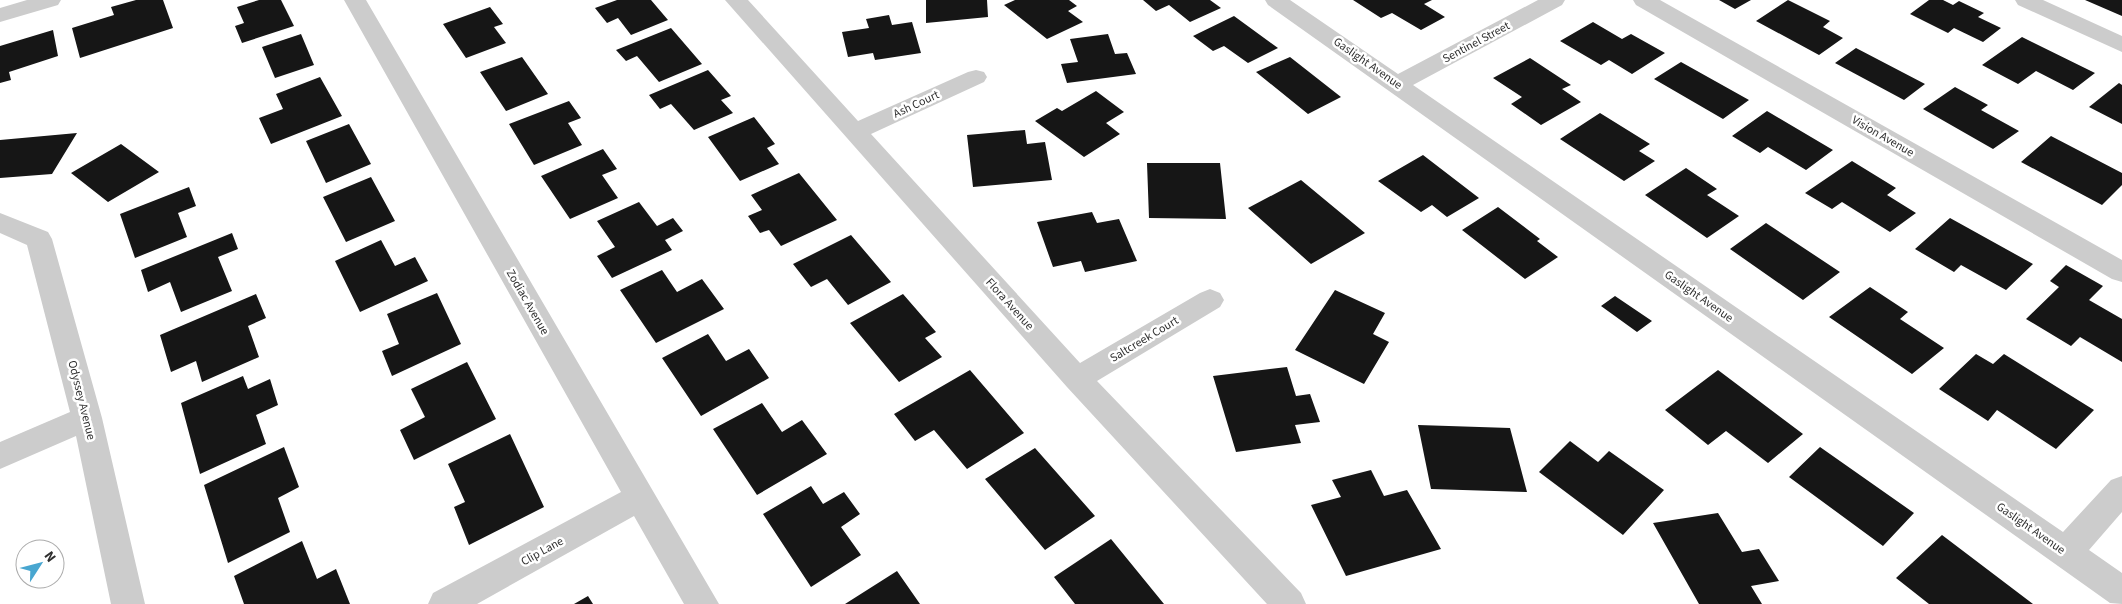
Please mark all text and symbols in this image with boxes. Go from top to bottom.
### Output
street label: Sentinel Street [1440,18,1513,67]
street label: Gaslight Avenue [1330,33,1406,93]
street label: Ash Court [890,86,942,122]
street label: Vision Avenue [1848,112,1917,161]
street label: Zodiac Avenue [502,266,553,338]
street label: Gaslight Avenue [1661,266,1737,326]
street label: Flora Avenue [982,275,1038,334]
street label: Saltcreek Court [1107,312,1182,367]
street label: Odyssey Avenue [63,359,100,442]
street label: Gaslight Avenue [1993,498,2069,558]
street label: Clip Lane [518,533,567,570]
north arrow [15,539,65,589]
text: N [39,547,61,567]

